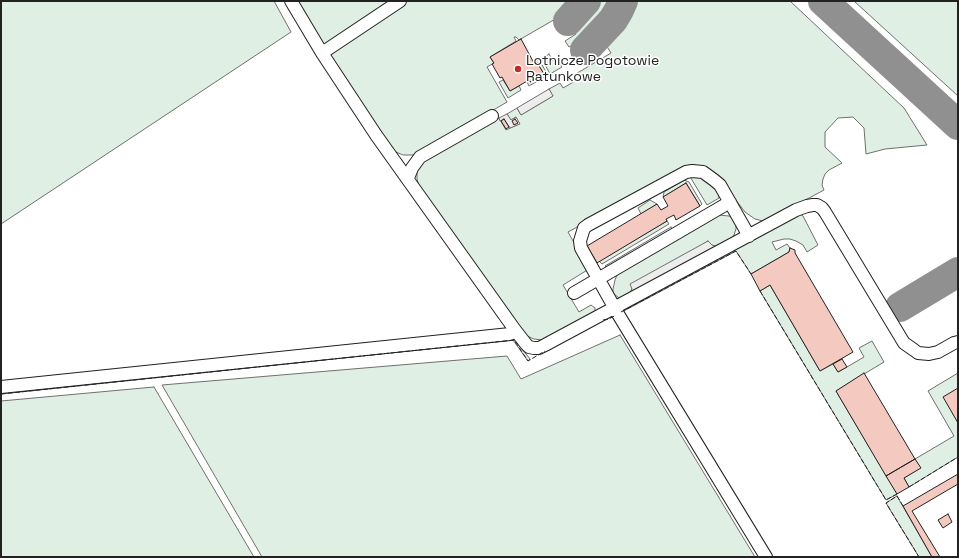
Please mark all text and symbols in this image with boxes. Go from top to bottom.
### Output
place label: Lotnicze Pogotowie Ratunkowe [526,53,659,86]
marker: Lotnicze Pogotowie Ratunkowe [513,64,523,74]

